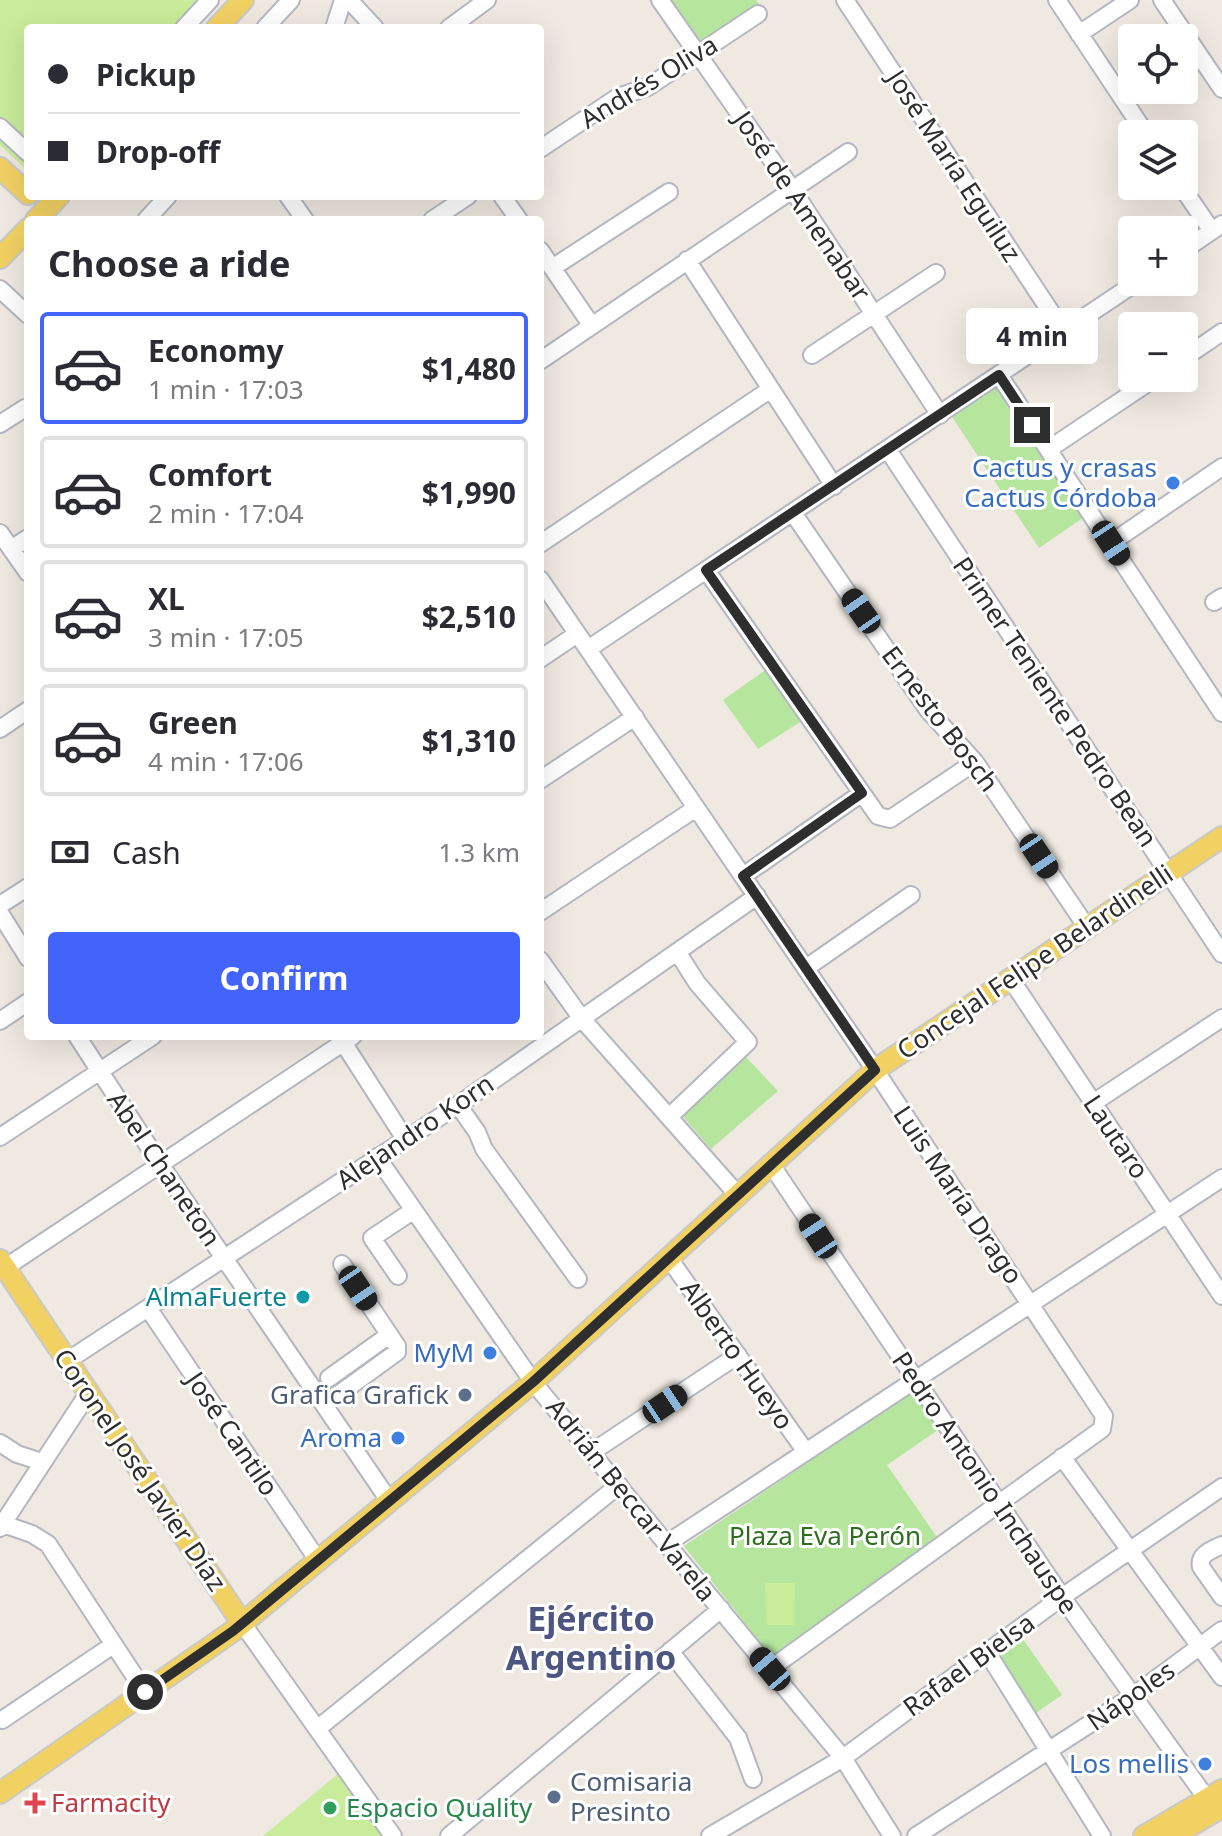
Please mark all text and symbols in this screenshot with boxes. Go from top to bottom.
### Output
map controls [1118,24,1198,392]
button: locate [1118,24,1198,104]
street label: Andrés Oliva [573,26,724,136]
text: Pickup [96,54,196,95]
street label: José María Eguiluz [878,60,1030,268]
street label: José de Amenabar [724,101,880,308]
button: layers [1118,120,1198,200]
text: Drop-off [96,131,220,172]
button: + [1118,216,1198,296]
text: Choose a ride [48,239,290,288]
callout: 4 min [966,309,1098,365]
button: − [1118,312,1198,392]
text: 4 min [996,318,1068,354]
text: Economy [148,330,284,371]
icon: car [52,332,124,404]
text: $1,480 [422,348,516,389]
text: 1 min · 17:03 [148,371,304,407]
route end [1014,407,1050,443]
place label: Cactus y crasas Cactus Córdoba [964,449,1157,515]
text: Comfort [148,454,272,495]
icon: car [52,456,124,528]
text: $1,990 [422,472,516,513]
marker: Cactus y crasas Cactus Córdoba [1164,474,1182,492]
text: 2 min · 17:04 [148,495,304,531]
car [1088,516,1134,570]
street label: Primer Teniente Pedro Bean [945,549,1167,854]
text: XL [148,578,185,619]
icon: car [52,580,124,652]
car [837,584,885,638]
text: $2,510 [422,596,516,637]
text: 3 min · 17:05 [148,619,304,655]
street label: Ernesto Bosch [874,638,1007,799]
text: Green [148,702,238,743]
icon: car [52,704,124,776]
text: $1,310 [422,720,516,761]
text: 4 min · 17:06 [148,743,304,779]
car [1016,829,1062,883]
icon: cash [48,830,92,874]
text: Cash [112,832,181,873]
text: 1.3 km [438,834,520,870]
street label: Concejal Felipe Belardinelli [889,855,1180,1067]
button: Confirm [48,932,520,1024]
street label: Alejandro Korn [329,1065,500,1197]
street label: Abel Chaneton [100,1084,230,1253]
street label: Lautaro [1076,1087,1158,1186]
street label: Luis María Drago [886,1098,1032,1291]
car [795,1209,841,1263]
car [335,1261,381,1315]
street label: Alberto Hueyo [673,1272,803,1436]
place label: AlmaFuerte [146,1278,287,1314]
marker: AlmaFuerte [294,1288,312,1306]
place label: MyM [414,1334,474,1370]
street label: Coronel José Javier Díaz [46,1341,236,1598]
marker: MyM [481,1344,499,1362]
street label: Pedro Antonio Inchauspe [884,1344,1087,1621]
street label: José Cantilo [176,1362,288,1503]
place label: Grafica Grafick [270,1376,449,1412]
car [638,1381,692,1427]
marker: Grafica Grafick [456,1386,474,1404]
street label: Adrián Beccar Varela [539,1390,725,1609]
place label: Aroma [301,1419,382,1455]
marker: Aroma [389,1429,407,1447]
park label: Plaza Eva Perón [729,1517,921,1553]
district label: Ejército Argentino [506,1595,676,1680]
street label: Rafael Bielsa [895,1604,1041,1724]
car [745,1643,795,1695]
street label: Nápoles [1079,1652,1182,1739]
route start [127,1674,163,1710]
place label: Los mellis [1069,1745,1189,1781]
marker: Los mellis [1196,1755,1214,1773]
place label: Comisaria Presinto [570,1763,692,1829]
place label: Farmacity [51,1784,171,1820]
marker: Comisaria Presinto [545,1788,563,1806]
place label: Espacio Quality [346,1789,533,1825]
marker: Farmacity [26,1794,44,1812]
marker: Espacio Quality [321,1799,339,1817]

